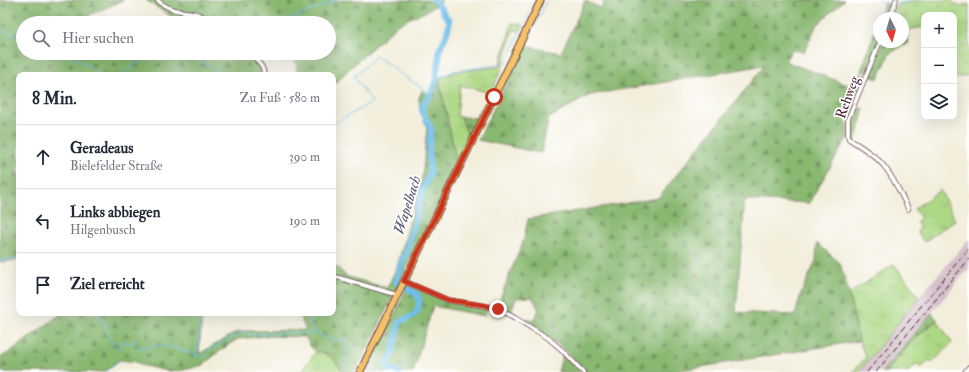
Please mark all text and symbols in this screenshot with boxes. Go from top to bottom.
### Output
north arrow [873,12,909,48]
map controls [921,12,957,120]
button: + [921,12,957,48]
search box [16,16,336,60]
icon: search [30,27,52,49]
text: Hier suchen [62,29,134,48]
button: − [921,48,957,84]
street label: Rehweg [832,72,863,121]
button: layers [921,84,957,120]
text: 8 Min. [32,88,77,109]
route start [485,88,503,106]
text: Zu Fuß · 580 m [240,90,320,106]
text: Geradeaus [70,139,133,158]
icon: ahead [32,146,54,168]
text: 390 m [289,149,320,165]
text: Bielefelder Straße [70,158,162,174]
water label: Wapelbach [390,173,425,237]
text: Links abbiegen [70,203,160,222]
icon: left [32,210,54,232]
text: 190 m [289,213,320,229]
text: Hilgenbusch [70,222,136,238]
icon: arrive [32,274,54,296]
text: Ziel erreicht [70,275,145,294]
route end [489,300,507,318]

